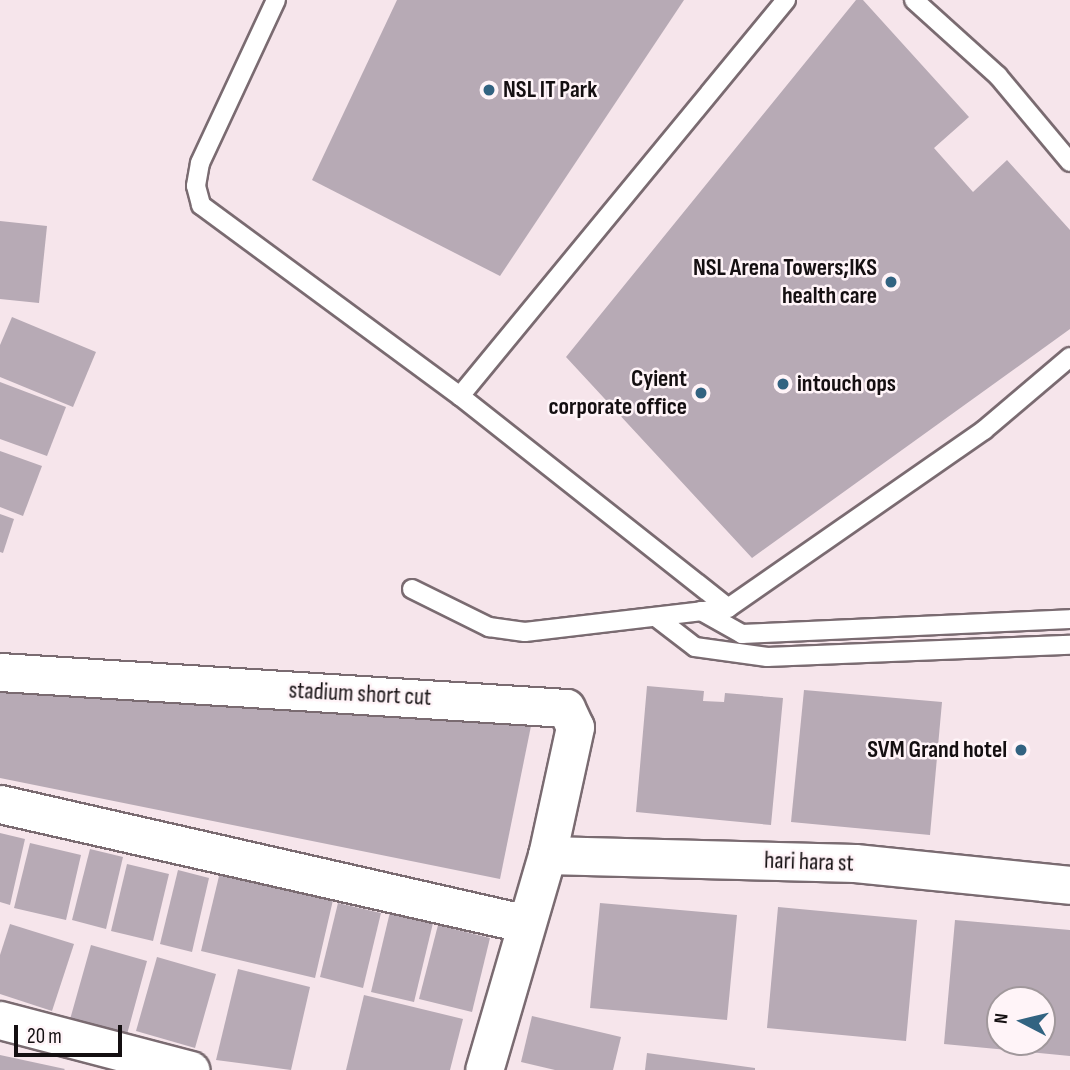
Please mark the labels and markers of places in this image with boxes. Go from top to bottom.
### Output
place label: NSL IT Park [503,76,597,104]
marker: NSL IT Park [481,82,497,98]
place label: NSL Arena Towers;IKS health care [693,254,877,310]
marker: NSL Arena Towers;IKS health care [883,274,899,290]
place label: Cyient corporate office [549,365,687,421]
place label: intouch ops [797,370,896,398]
marker: intouch ops [775,376,791,392]
marker: Cyient corporate office [693,385,709,401]
place label: SVM Grand hotel [867,736,1007,764]
marker: SVM Grand hotel [1013,742,1029,758]

